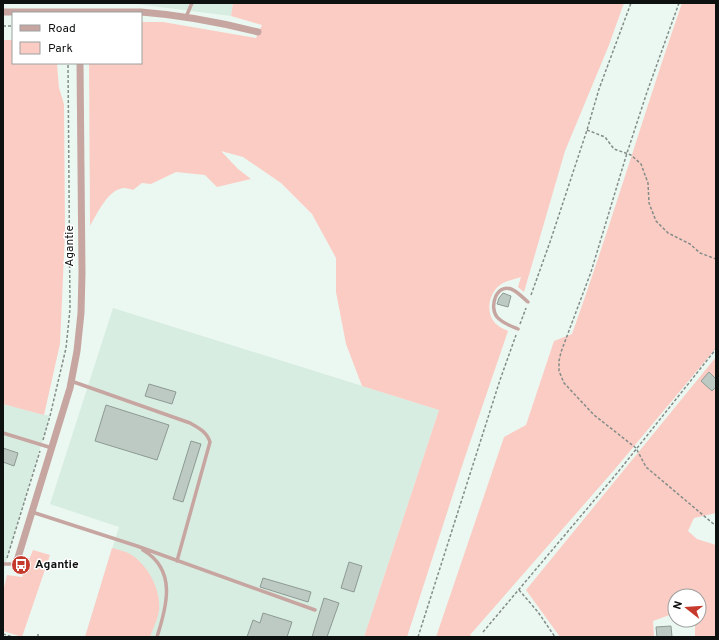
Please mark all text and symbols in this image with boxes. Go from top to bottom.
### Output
legend [12,12,142,64]
text: Road [48,21,76,37]
text: Park [48,41,73,57]
street label: Agantie [62,225,78,267]
bus stop icon: Agantie [10,554,32,576]
place label: Agantie [35,557,79,573]
north arrow [667,588,707,628]
text: N [671,600,686,611]

